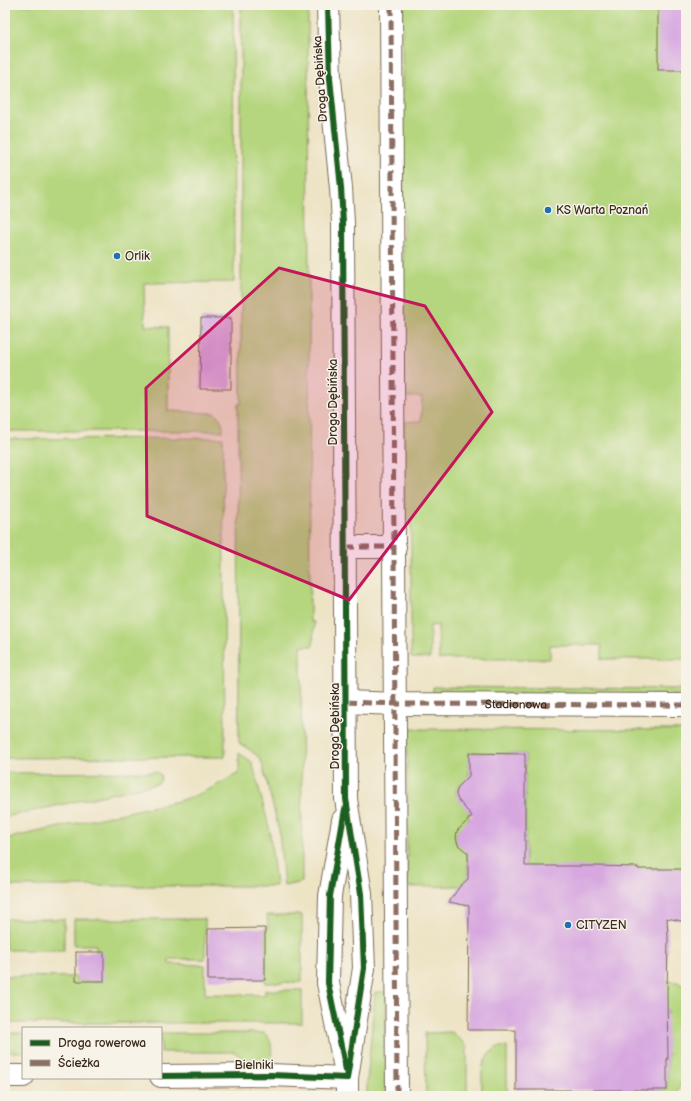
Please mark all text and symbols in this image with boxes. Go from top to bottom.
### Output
street label: Droga Dębińska [310,35,331,123]
place label: KS Warta Poznań [556,203,648,218]
marker: KS Warta Poznań [543,205,553,215]
place label: Orlik [125,249,150,264]
marker: Orlik [112,251,122,261]
street label: Droga Dębińska [326,358,341,445]
street label: Droga Dębińska [328,682,343,769]
street label: Stadionowa [485,697,547,713]
place label: CITYZEN [576,918,627,933]
marker: CITYZEN [563,920,573,930]
legend [22,1027,162,1079]
text: Droga rowerowa [58,1036,146,1051]
text: Ścieżka [58,1054,100,1071]
street label: Bielniki [234,1058,274,1073]

